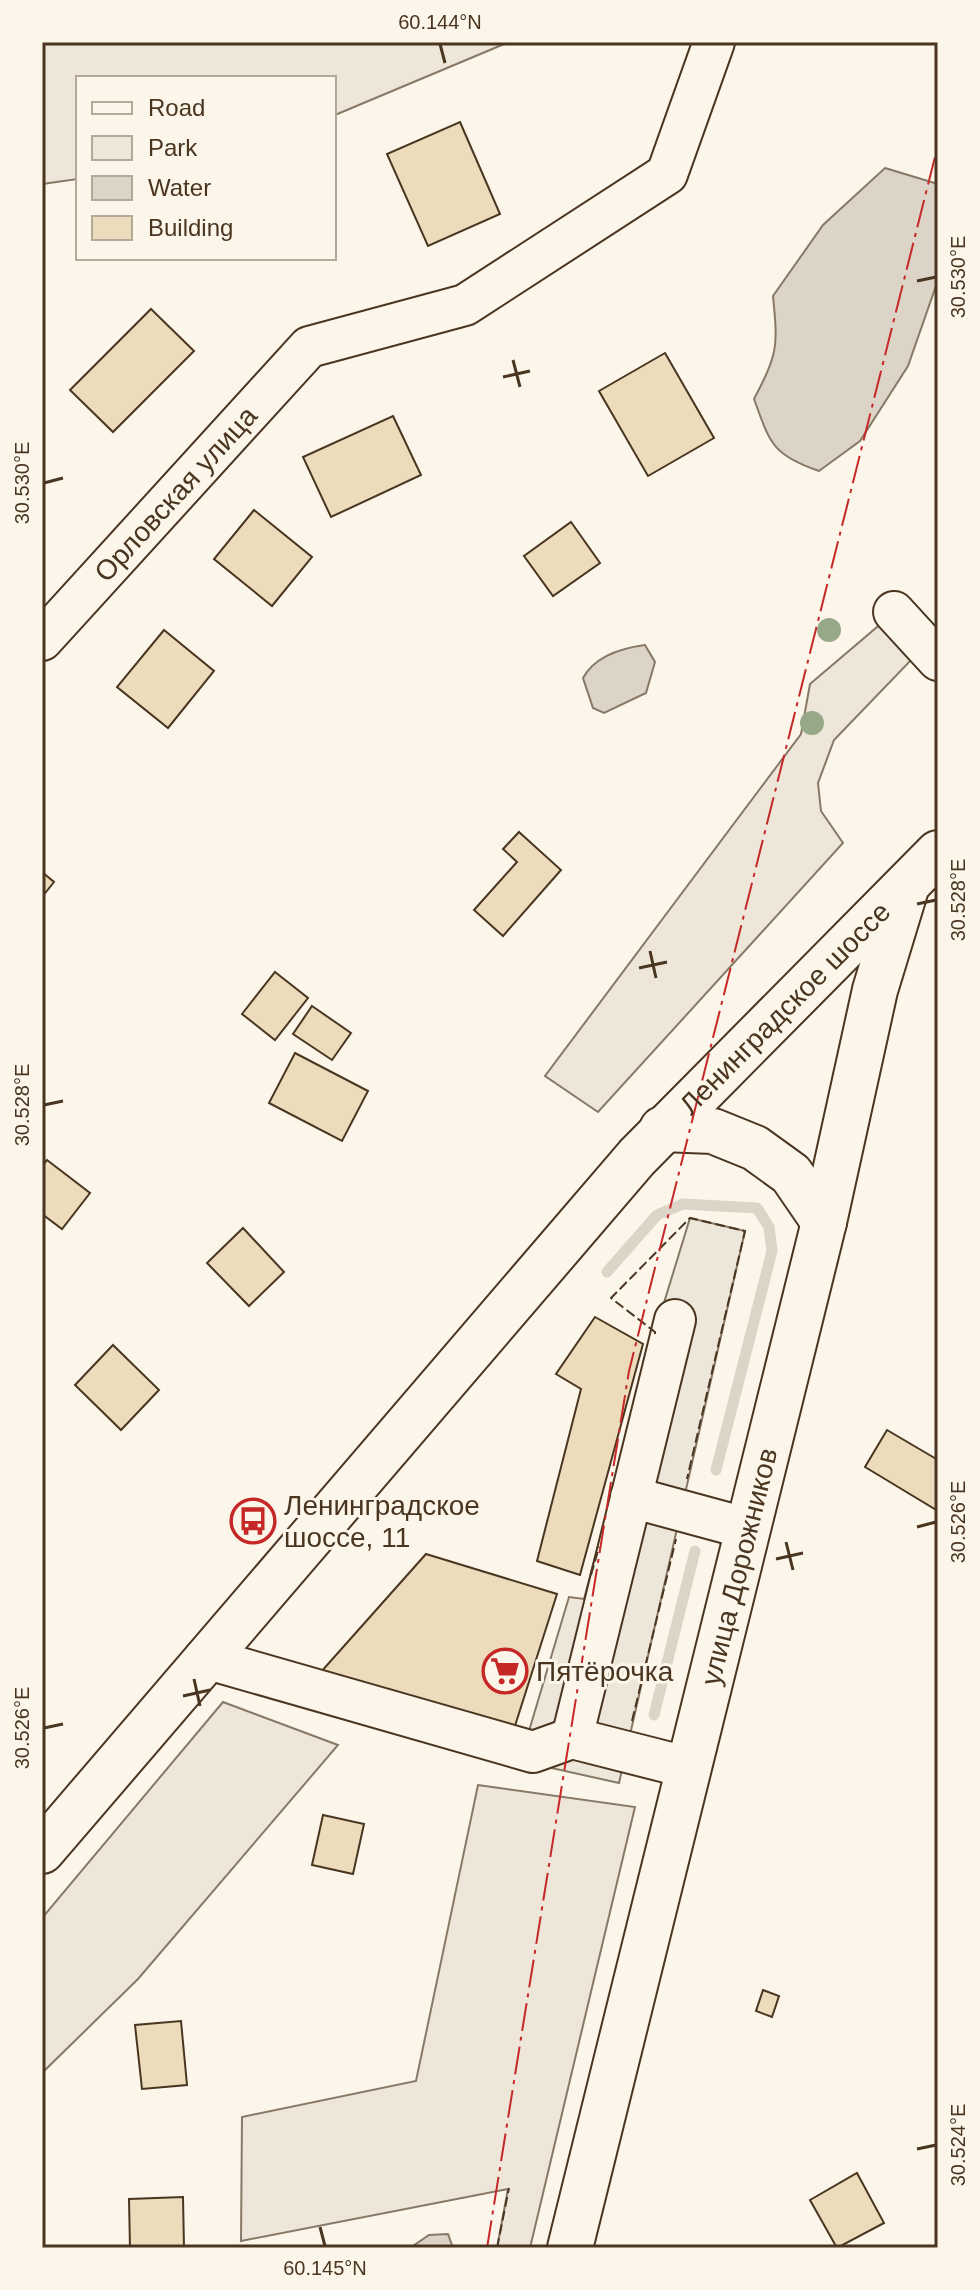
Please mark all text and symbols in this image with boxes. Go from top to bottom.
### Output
text: 60.144°N [398,11,482,33]
legend [76,76,336,260]
text: Road [148,94,205,121]
text: Park [148,134,198,161]
text: Water [148,174,211,201]
text: Building [148,214,233,241]
text: 30.530°E [947,236,969,318]
street label: Орловская улица [88,400,263,588]
text: 30.530°E [11,442,33,524]
text: 30.528°E [947,859,969,941]
street label: Ленинградское шоссе [674,896,896,1121]
text: 30.528°E [11,1064,33,1146]
street label: улица Дорожников [695,1445,783,1689]
text: 30.526°E [947,1481,969,1563]
place label: Ленинградское шоссе, 11 [284,1490,480,1553]
bus stop icon: Ленинградское шоссе, 11 [229,1497,277,1545]
supermarket icon: Пятёрочка [481,1647,529,1695]
place label: Пятёрочка [536,1656,674,1687]
text: 30.526°E [11,1687,33,1769]
text: 30.524°E [947,2104,969,2186]
text: 60.145°N [283,2257,367,2279]

